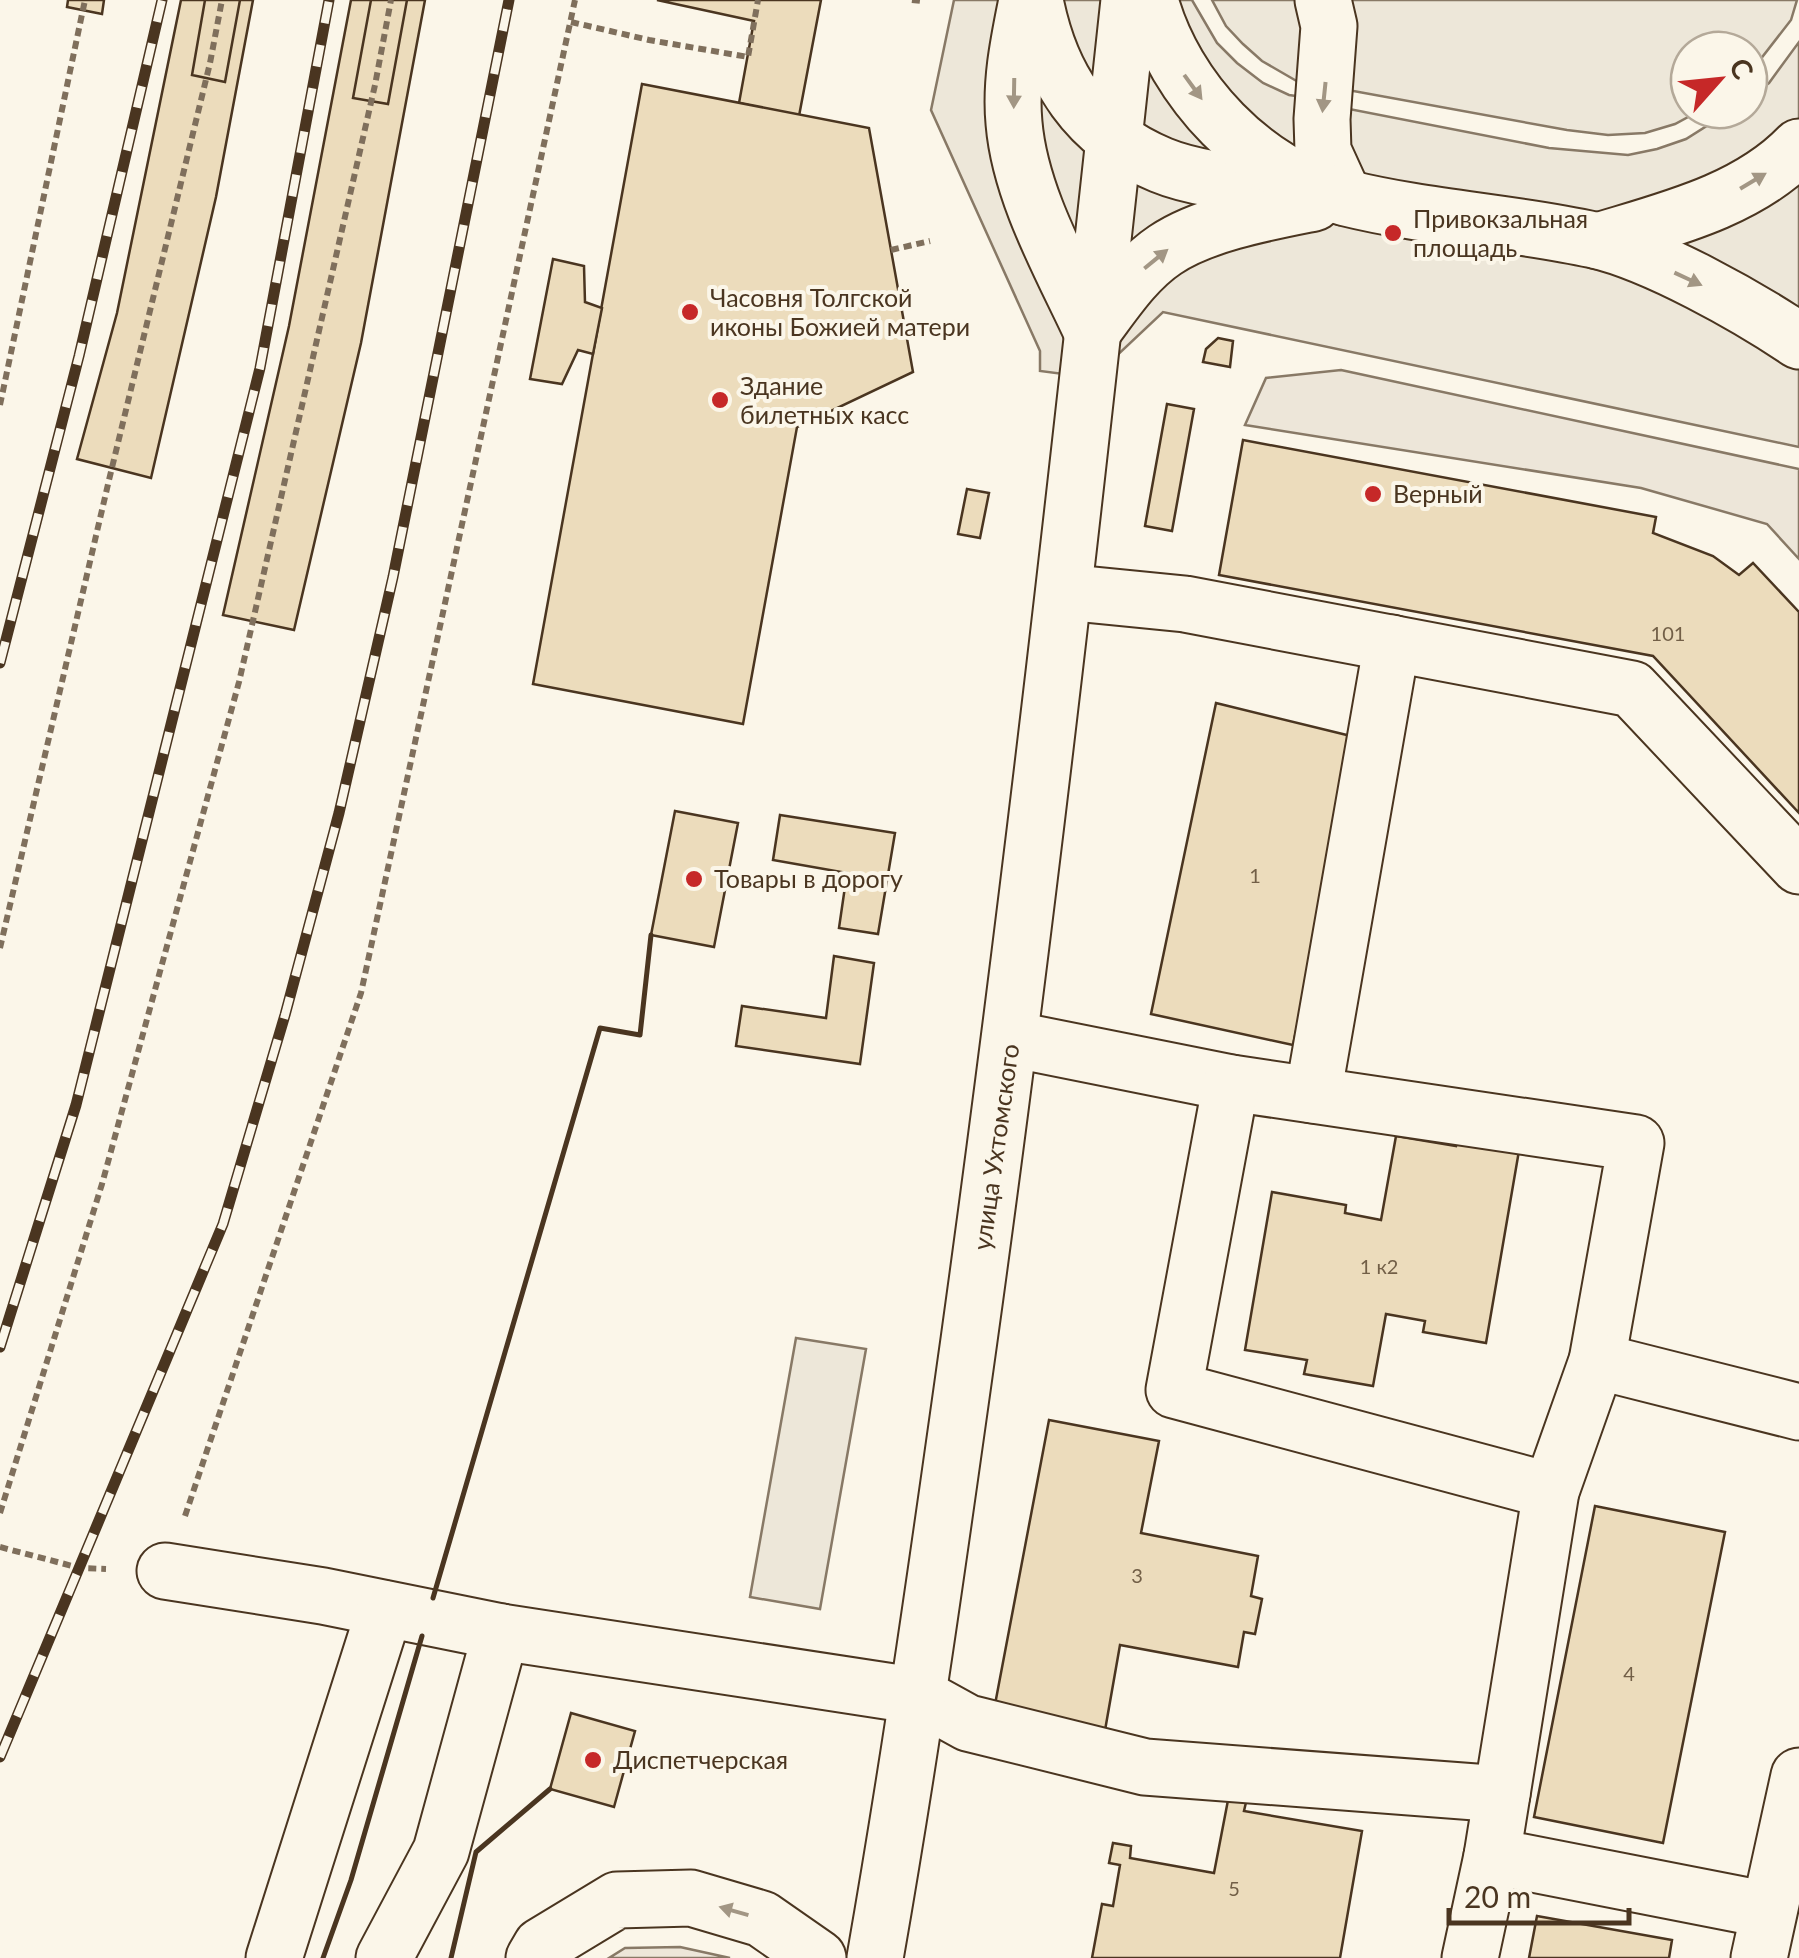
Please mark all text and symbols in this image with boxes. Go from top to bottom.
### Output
north arrow [1669,30,1769,130]
text: С [1723,52,1762,85]
one-way arrow [1183,73,1203,100]
one-way arrow [1006,77,1022,109]
one-way arrow [1316,81,1332,113]
one-way arrow [1739,173,1767,190]
place label: Привокзальная площадь [1413,203,1588,262]
marker: Привокзальная площадь [1382,222,1404,244]
one-way arrow [1144,249,1169,270]
one-way arrow [1674,270,1703,287]
place label: Часовня Толгской иконы Божией матери [710,282,970,341]
marker: Часовня Толгской иконы Божией матери [679,301,701,323]
place label: Здание билетных касс [740,370,909,429]
marker: Здание билетных касс [709,389,731,411]
place label: Верный [1393,478,1483,508]
marker: Верный [1362,483,1384,505]
house number: 101 [1651,621,1685,645]
place label: Товары в дорогу [714,863,903,893]
house number: 1 [1249,863,1261,887]
marker: Товары в дорогу [683,868,705,890]
street label: улица Ухтомского [966,1042,1024,1252]
house number: 1 к2 [1360,1254,1398,1278]
house number: 3 [1131,1563,1143,1587]
house number: 4 [1623,1661,1635,1685]
place label: Диспетчерская [613,1744,788,1774]
marker: Диспетчерская [582,1749,604,1771]
scale bar [1449,1863,1629,1925]
house number: 5 [1228,1876,1240,1900]
text: 20 m [1464,1878,1531,1914]
one-way arrow [718,1903,748,1918]

